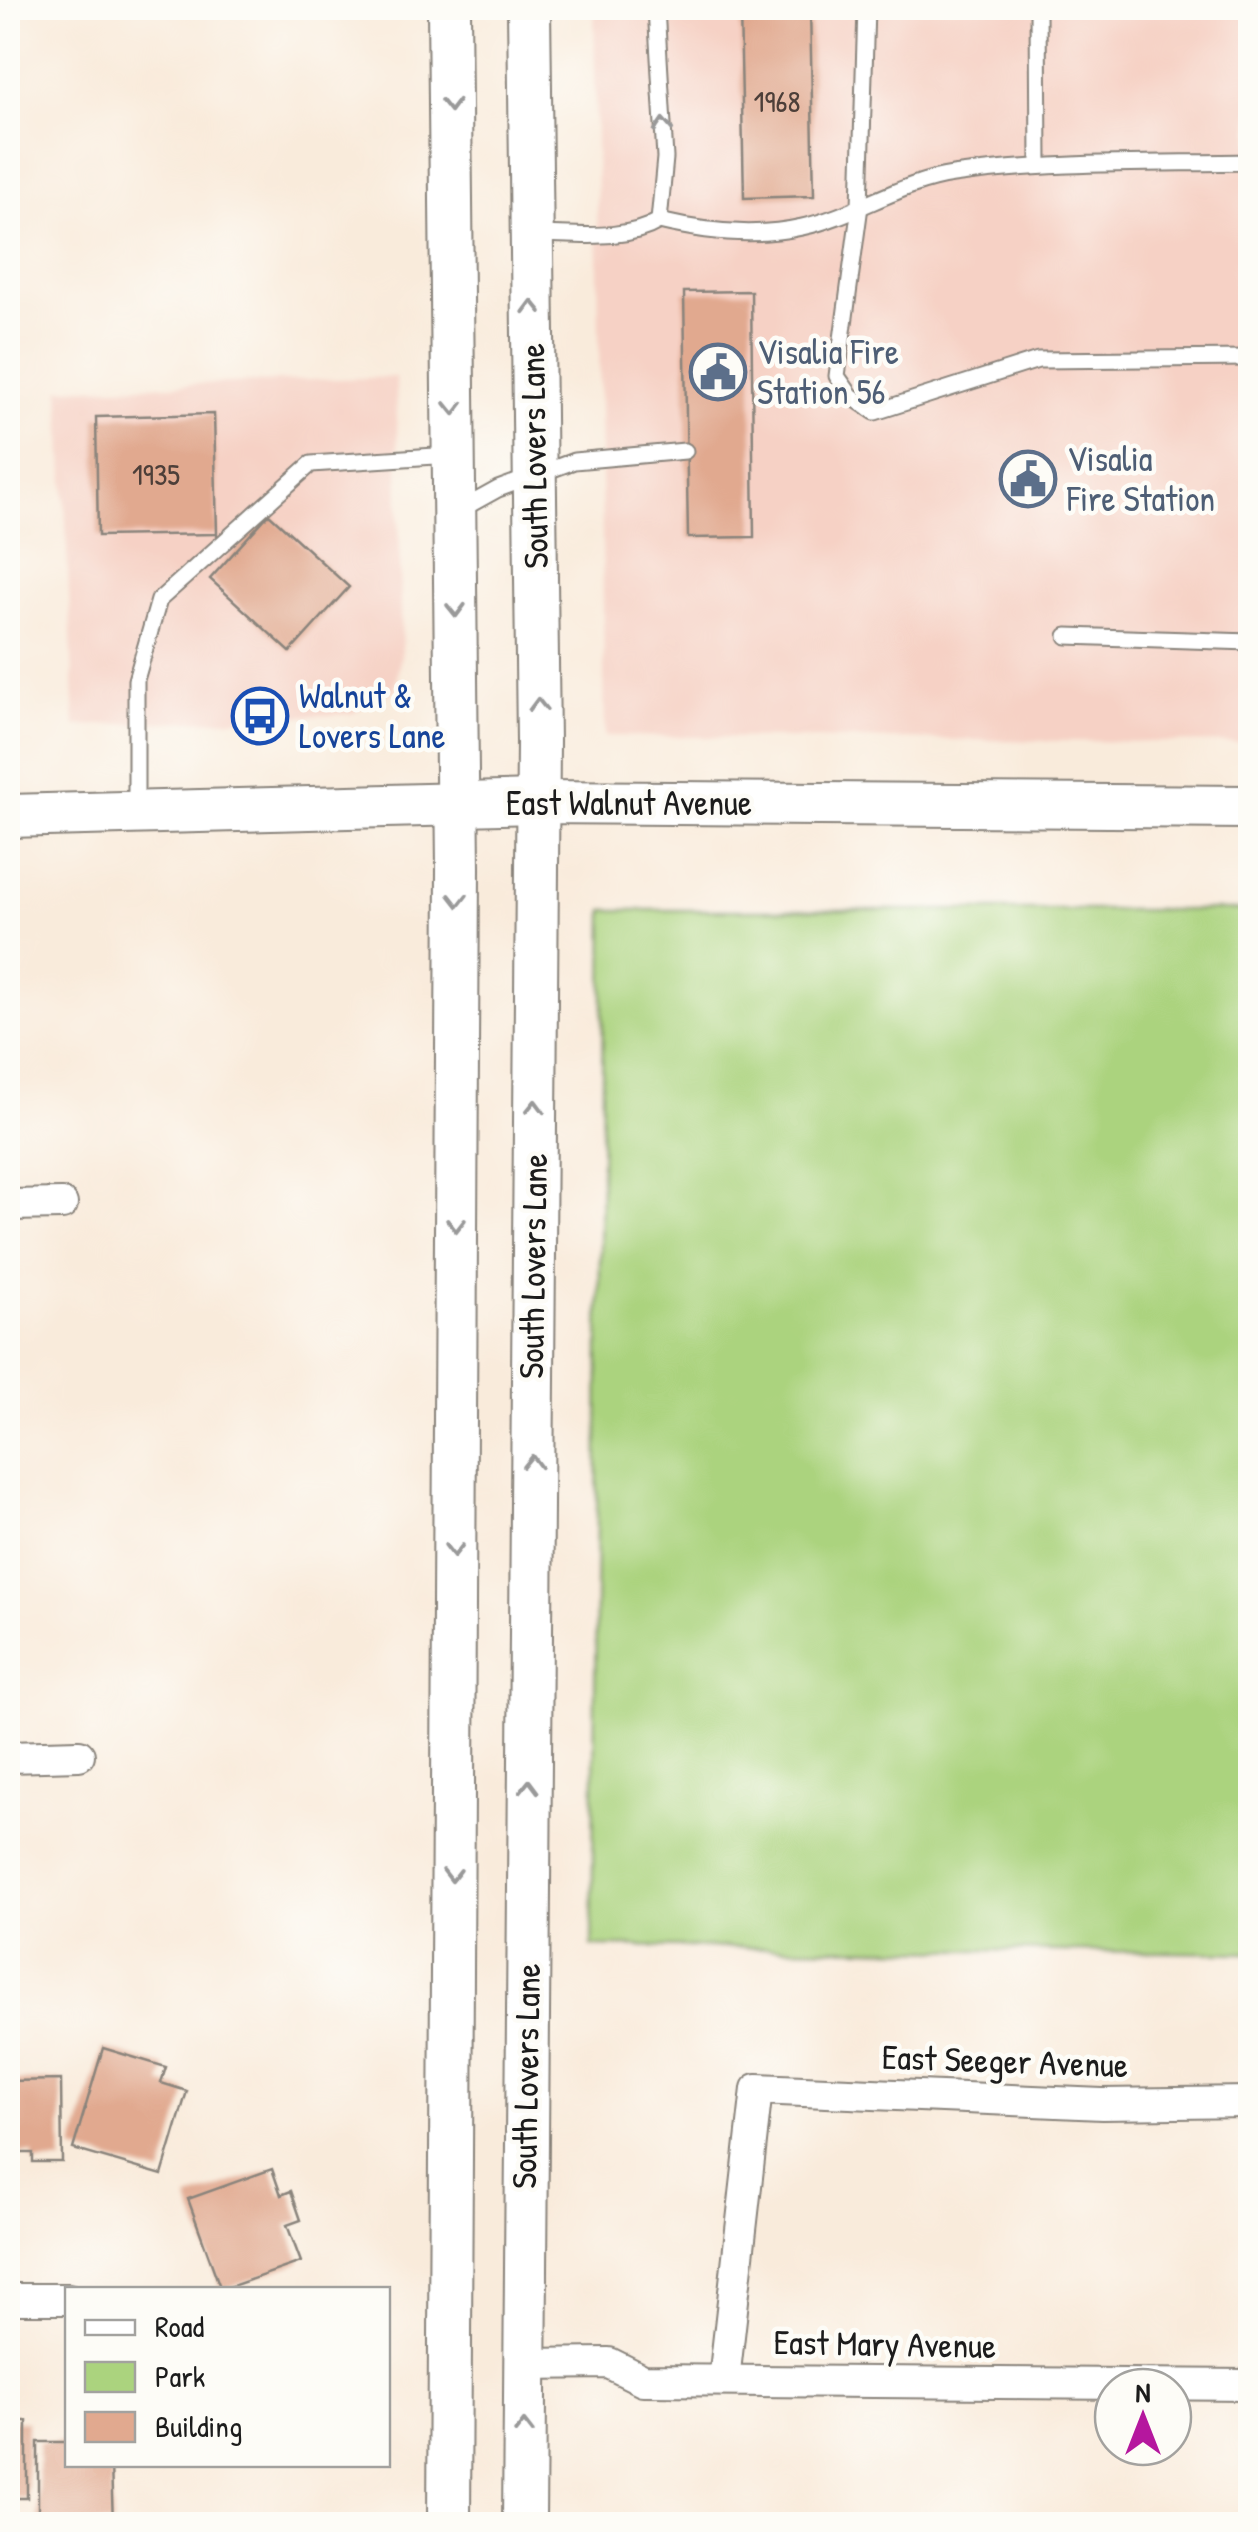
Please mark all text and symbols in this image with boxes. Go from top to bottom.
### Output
house number: 1968 [754,81,800,121]
one-way arrow [439,98,461,113]
one-way arrow [653,116,674,132]
one-way arrow [521,298,543,314]
place label: Visalia Fire Station 56 [757,328,899,415]
public building icon: Visalia Fire Station 56 [688,342,748,402]
street label: South Lovers Lane [508,343,559,569]
one-way arrow [444,401,465,417]
place label: Visalia Fire Station [1066,435,1215,522]
public building icon: Visalia Fire Station [998,449,1058,509]
house number: 1935 [132,454,180,494]
one-way arrow [445,602,467,618]
place label: Walnut & Lovers Lane [299,672,446,759]
bus stop icon: Walnut & Lovers Lane [230,686,290,746]
one-way arrow [527,696,549,712]
street label: East Walnut Avenue [506,779,752,826]
one-way arrow [447,894,469,909]
one-way arrow [524,1098,546,1114]
street label: South Lovers Lane [507,1153,558,1379]
one-way arrow [445,1218,467,1234]
one-way arrow [521,1454,543,1470]
one-way arrow [443,1544,465,1559]
one-way arrow [518,1779,540,1794]
one-way arrow [442,1868,463,1884]
street label: South Lovers Lane [500,1963,551,2189]
street label: East Seeger Avenue [881,2033,1129,2088]
legend [65,2287,390,2467]
text: Road [155,2306,204,2346]
street label: East Mary Avenue [773,2318,997,2369]
text: Park [155,2356,205,2396]
north arrow [1093,2367,1193,2467]
text: N [1136,2373,1151,2411]
text: Building [155,2406,242,2446]
one-way arrow [513,2419,535,2434]

